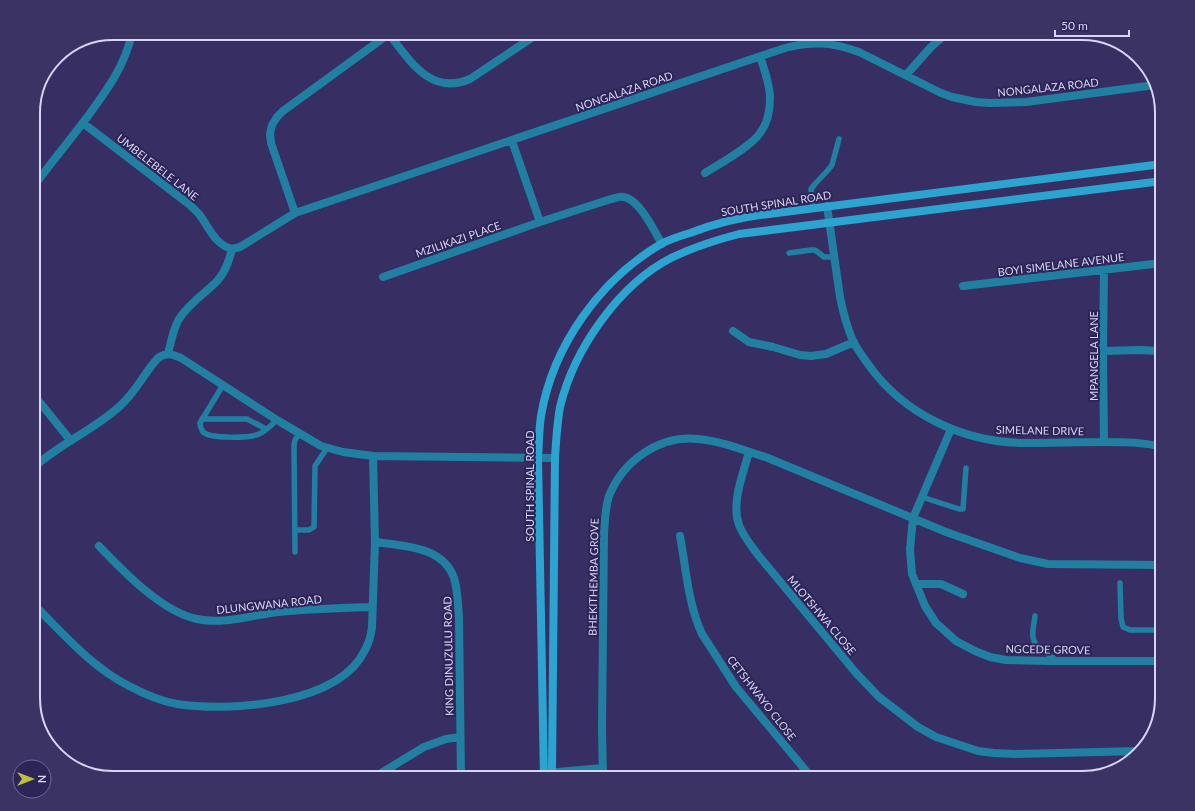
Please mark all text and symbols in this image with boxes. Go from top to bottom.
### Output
scale bar [1055,12,1129,38]
text: 50 m [1061,18,1088,33]
street label: NONGALAZA ROAD [574,68,674,114]
street label: NONGALAZA ROAD [997,75,1099,99]
street label: UMBELEBELE LANE [115,131,201,203]
street label: SOUTH SPINAL ROAD [720,188,832,218]
street label: MZILIKAZI PLACE [414,218,502,260]
street label: BOYI SIMELANE AVENUE [997,250,1125,278]
street label: MPANGELA LANE [1087,311,1100,401]
street label: SIMELANE DRIVE [996,423,1084,437]
street label: SOUTH SPINAL ROAD [523,430,536,542]
street label: BHEKITHEMBA GROVE [585,518,601,636]
street label: MLOTSHWA CLOSE [785,573,859,657]
street label: DLUNGWANA ROAD [216,592,322,616]
street label: KING DINUZULU ROAD [440,596,456,716]
street label: NGCEDE GROVE [1005,642,1091,656]
street label: CETSHWAYO CLOSE [725,653,799,743]
north arrow [12,759,52,799]
text: N [36,775,49,783]

